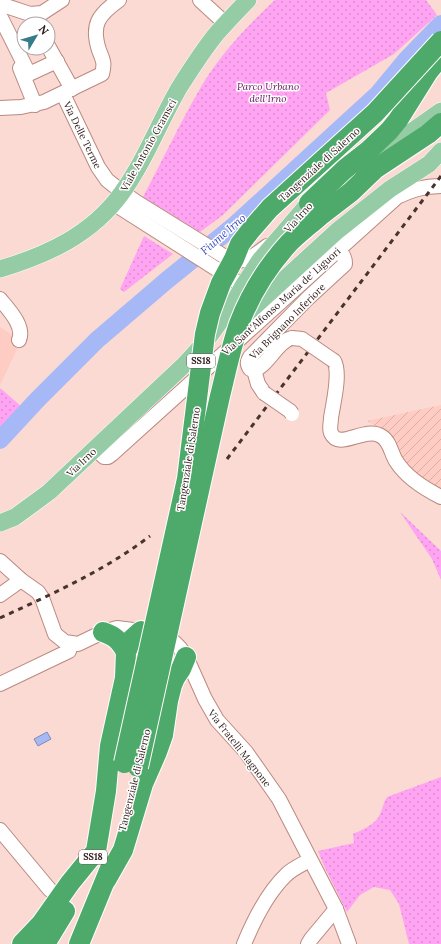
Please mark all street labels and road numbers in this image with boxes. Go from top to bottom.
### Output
street label: Viale Antonio Gramsci [117,97,179,194]
street label: Via Delle Terme [60,98,105,172]
street label: Tangenziale di Salerno [276,124,363,204]
street label: Via Irno [281,199,316,236]
street label: Via Sant'Alfonso Maria de' Liguori [219,245,343,359]
street label: Via Brignano Inferiore [246,280,329,363]
road number: SS18 [187,354,215,368]
street label: Tangenziale di Salerno [174,406,203,512]
street label: Via Irno [63,445,99,480]
street label: Via Fratelli Magnone [205,706,274,790]
street label: Tangenziale di Salerno [115,728,154,833]
road number: SS18 [79,850,107,864]

